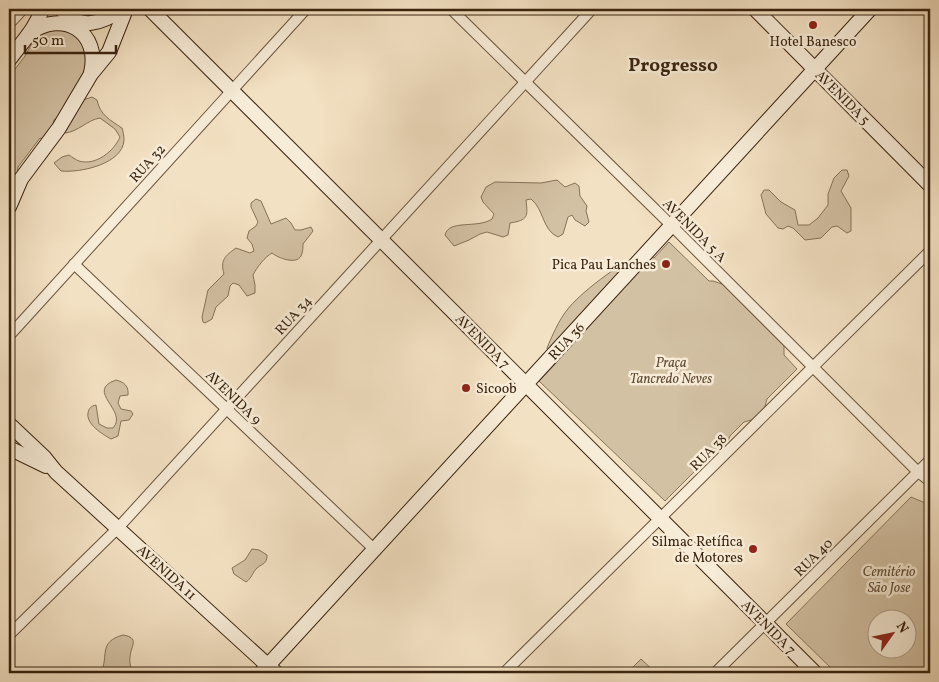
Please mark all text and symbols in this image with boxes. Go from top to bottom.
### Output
marker: Hotel Banesco [807,19,819,31]
scale bar [25,22,116,54]
text: 50 m [32,31,64,52]
place label: Hotel Banesco [770,33,856,52]
district label: Progresso [628,53,718,79]
street label: AVENIDA 5 [810,66,874,130]
street label: RUA 32 [126,141,171,187]
street label: AVENIDA 5 A [658,195,730,267]
place label: Pica Pau Lanches [552,256,656,275]
marker: Pica Pau Lanches [660,258,672,270]
street label: RUA 34 [271,292,317,340]
street label: AVENIDA 7 [450,310,514,374]
street label: RUA 36 [545,319,590,365]
park label: Praça Tancredo Neves [630,354,712,389]
street label: AVENIDA 9 [201,367,265,430]
place label: Sicoob [476,380,517,399]
marker: Sicoob [460,382,472,394]
street label: RUA 38 [686,430,732,476]
place label: Silmac Retífica de Motores [651,533,743,568]
street label: RUA 40 [791,535,838,582]
street label: AVENIDA 11 [132,541,200,605]
marker: Silmac Retífica de Motores [747,543,759,555]
park label: Cemitério São Jose [863,563,916,598]
street label: AVENIDA 7 [736,596,800,660]
north arrow [866,610,916,660]
text: N [891,618,912,637]

